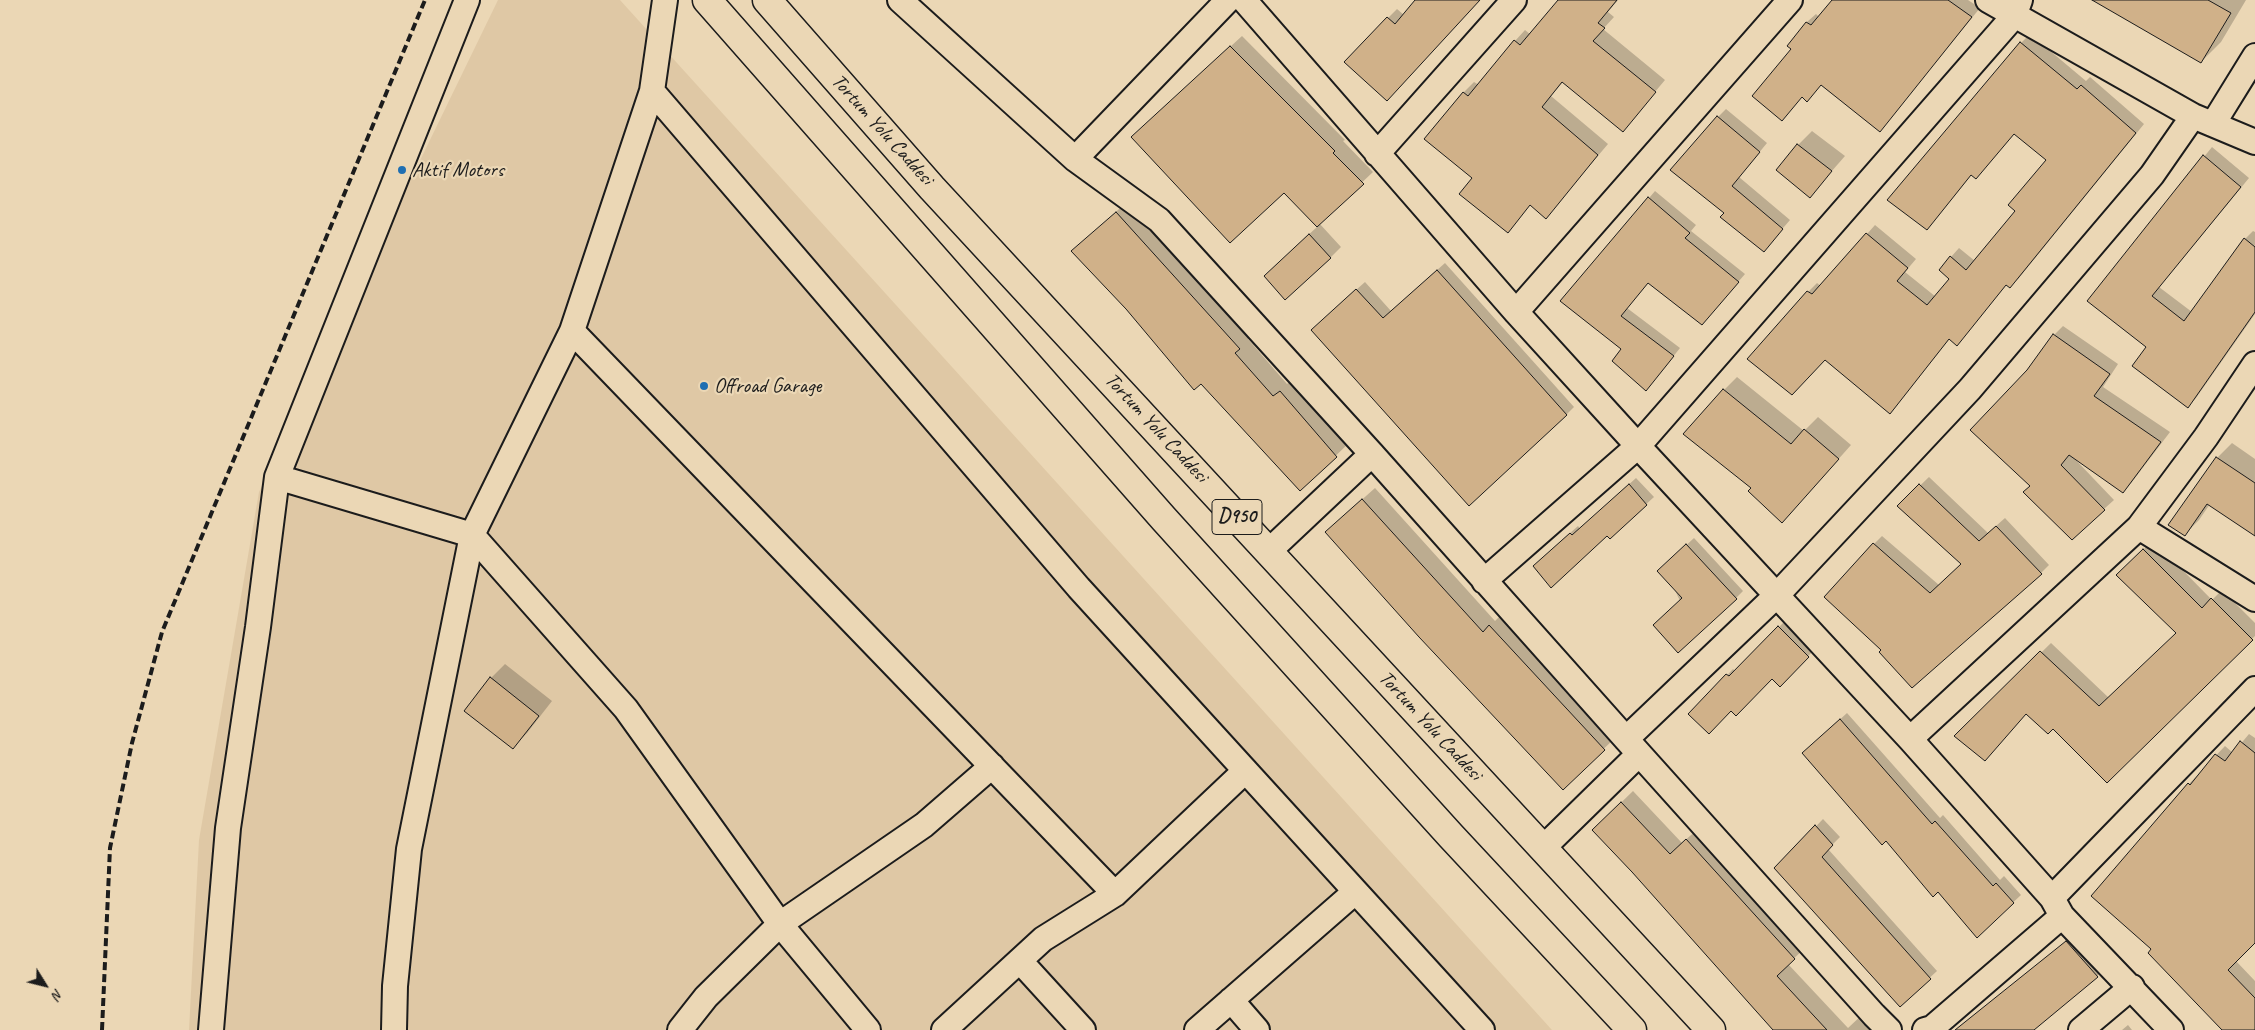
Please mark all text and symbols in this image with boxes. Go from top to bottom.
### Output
street label: Tortum Yolu Caddesi [825,69,939,191]
place label: Aktif Motors [412,157,504,183]
marker: Aktif Motors [396,164,408,176]
street label: Tortum Yolu Caddesi [1099,368,1213,488]
place label: Offroad Garage [714,373,821,399]
marker: Offroad Garage [698,380,710,392]
road number: D950 [1212,500,1262,534]
street label: Tortum Yolu Caddesi [1373,666,1487,786]
north arrow [20,960,70,1010]
text: N [48,986,67,1003]

